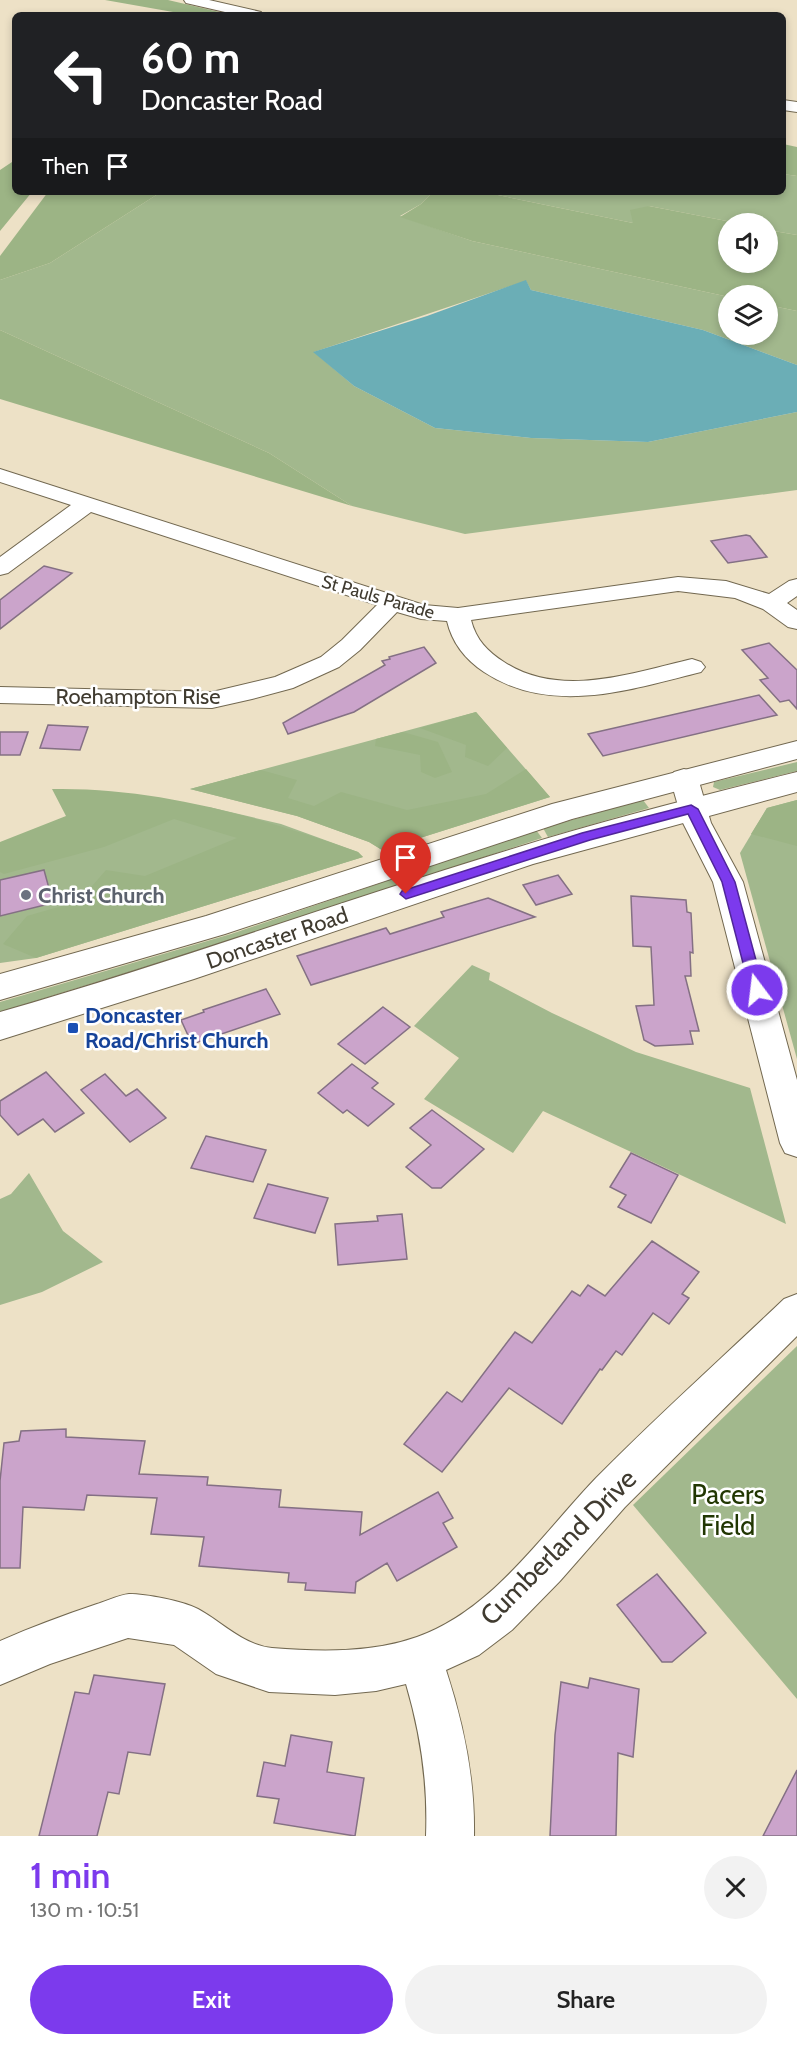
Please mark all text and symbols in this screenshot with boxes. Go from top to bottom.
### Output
text: 60 m [141,32,240,84]
icon: left [42,36,120,114]
text: Doncaster Road [141,84,323,117]
icon: arrive [101,150,134,183]
text: Then [42,153,89,180]
map controls [718,213,778,345]
button: sound [718,213,778,273]
button: layers [718,285,778,345]
street label: St Pauls Parade [319,570,437,624]
street label: Roehampton Rise [56,683,220,710]
pin [380,832,431,894]
icon: arrive [389,841,422,874]
place label: Christ Church [38,882,165,909]
marker: Christ Church [19,888,33,902]
street label: Doncaster Road [203,901,351,975]
position arrow [725,958,789,1022]
place label: Doncaster Road/Christ Church [85,1002,269,1054]
marker: Doncaster Road/Christ Church [66,1021,80,1035]
street label: Cumberland Drive [473,1462,643,1632]
park label: Pacers Field [691,1478,765,1542]
text: 1 min [30,1853,110,1897]
button: close [704,1856,767,1919]
text: 130 m · 10:51 [30,1898,139,1922]
button: Exit [30,1965,393,2034]
button: Share [405,1965,767,2034]

